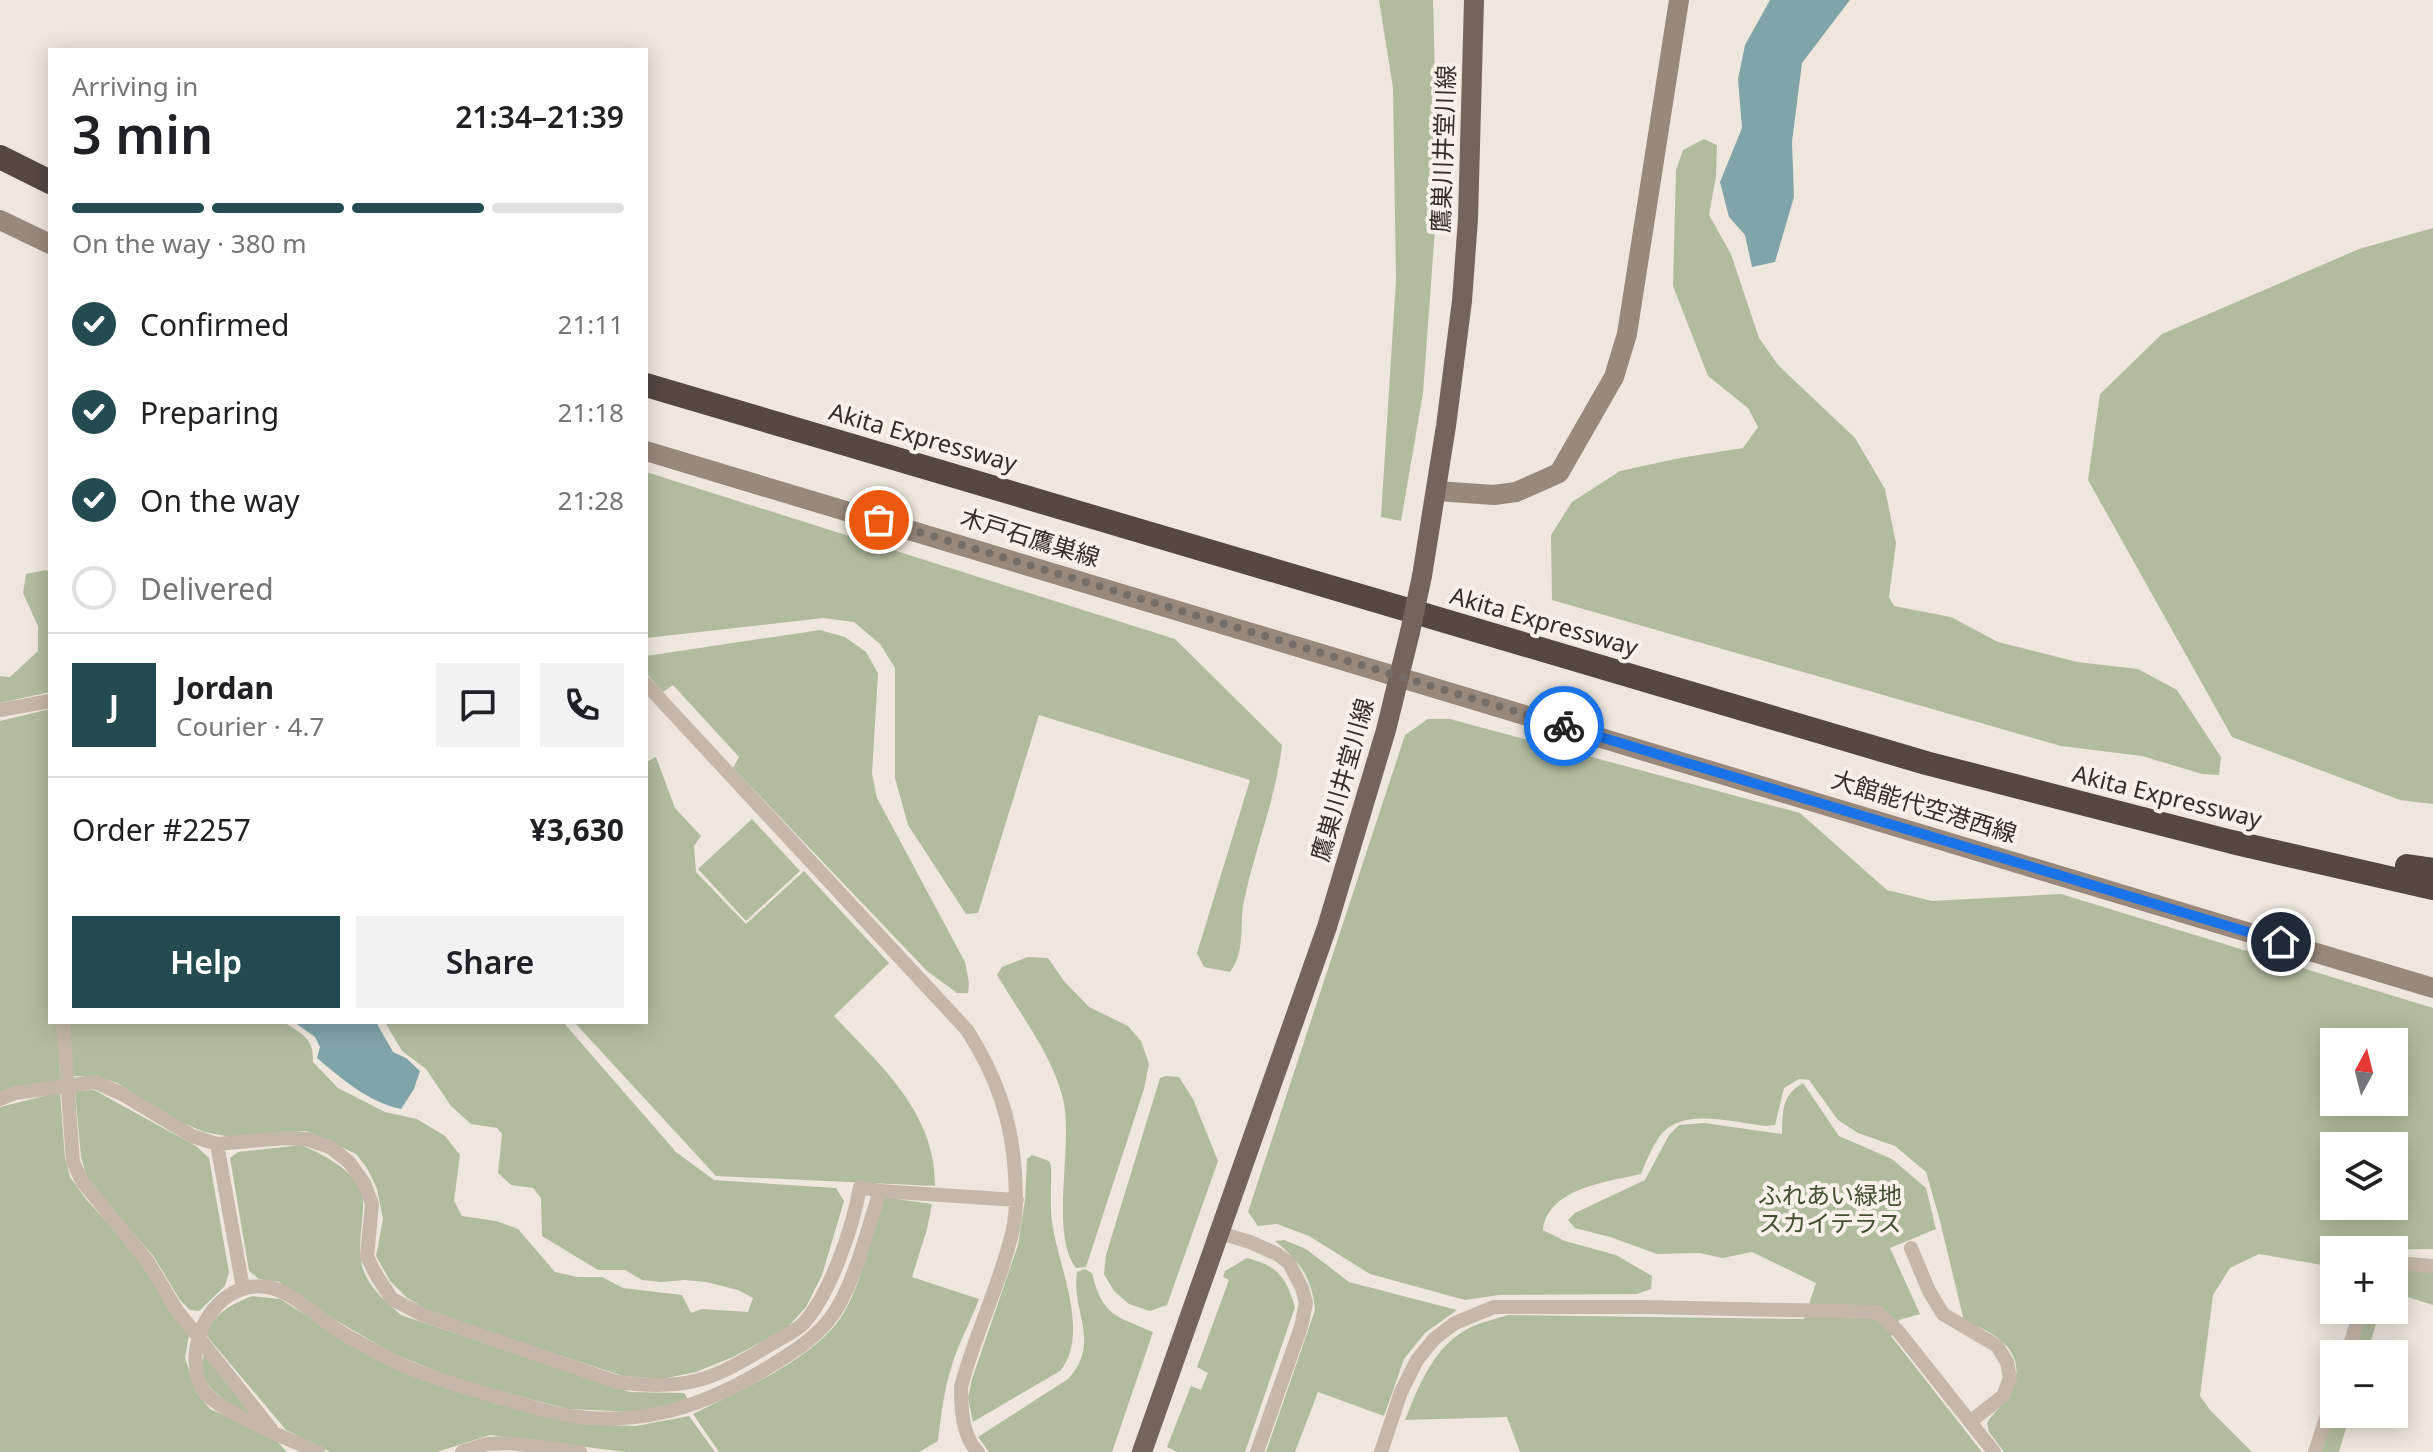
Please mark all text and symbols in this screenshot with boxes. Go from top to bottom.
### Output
street label: 鷹巣川井堂川線 [1423,64,1462,233]
text: Arriving in [72,68,198,104]
text: 21:34–21:39 [455,96,624,137]
text: 3 min [72,98,213,169]
text: On the way · 380 m [72,225,306,261]
icon: check [72,302,116,346]
text: Confirmed [140,304,290,345]
text: 21:11 [558,306,624,342]
icon: check [72,390,116,434]
text: Preparing [140,392,279,433]
text: 21:18 [558,394,624,430]
street label: Akita Expressway [826,394,1022,479]
icon: check [72,478,116,522]
text: On the way [140,480,300,521]
text: 21:28 [558,482,624,518]
pin [845,486,913,554]
icon: bag [857,498,901,542]
street label: 木戸石鷹巣線 [957,500,1104,573]
text: Delivered [140,568,274,609]
street label: Akita Expressway [1447,578,1643,663]
button: chat [436,663,520,747]
button: phone [540,663,624,747]
text: Jordan [176,667,274,708]
text: J [109,685,119,726]
courier [1524,686,1604,766]
street label: 鷹巣川井堂川線 [1303,694,1381,865]
icon: bike [1542,704,1586,748]
text: Courier · 4.7 [176,708,324,744]
street label: Akita Expressway [2069,756,2266,835]
street label: 大館能代空港西線 [1828,762,2021,849]
text: Order #2257 [72,809,251,850]
text: ¥3,630 [530,809,624,850]
pin [2247,908,2315,976]
button: Help [72,916,340,1008]
button: Share [356,916,624,1008]
icon: home [2259,920,2303,964]
north arrow [2320,1028,2408,1116]
map controls [2320,1028,2408,1428]
button: layers [2320,1132,2408,1220]
park label: ふれあい緑地 スカイテラス [1758,1178,1902,1239]
button: + [2320,1236,2408,1324]
button: − [2320,1340,2408,1428]

